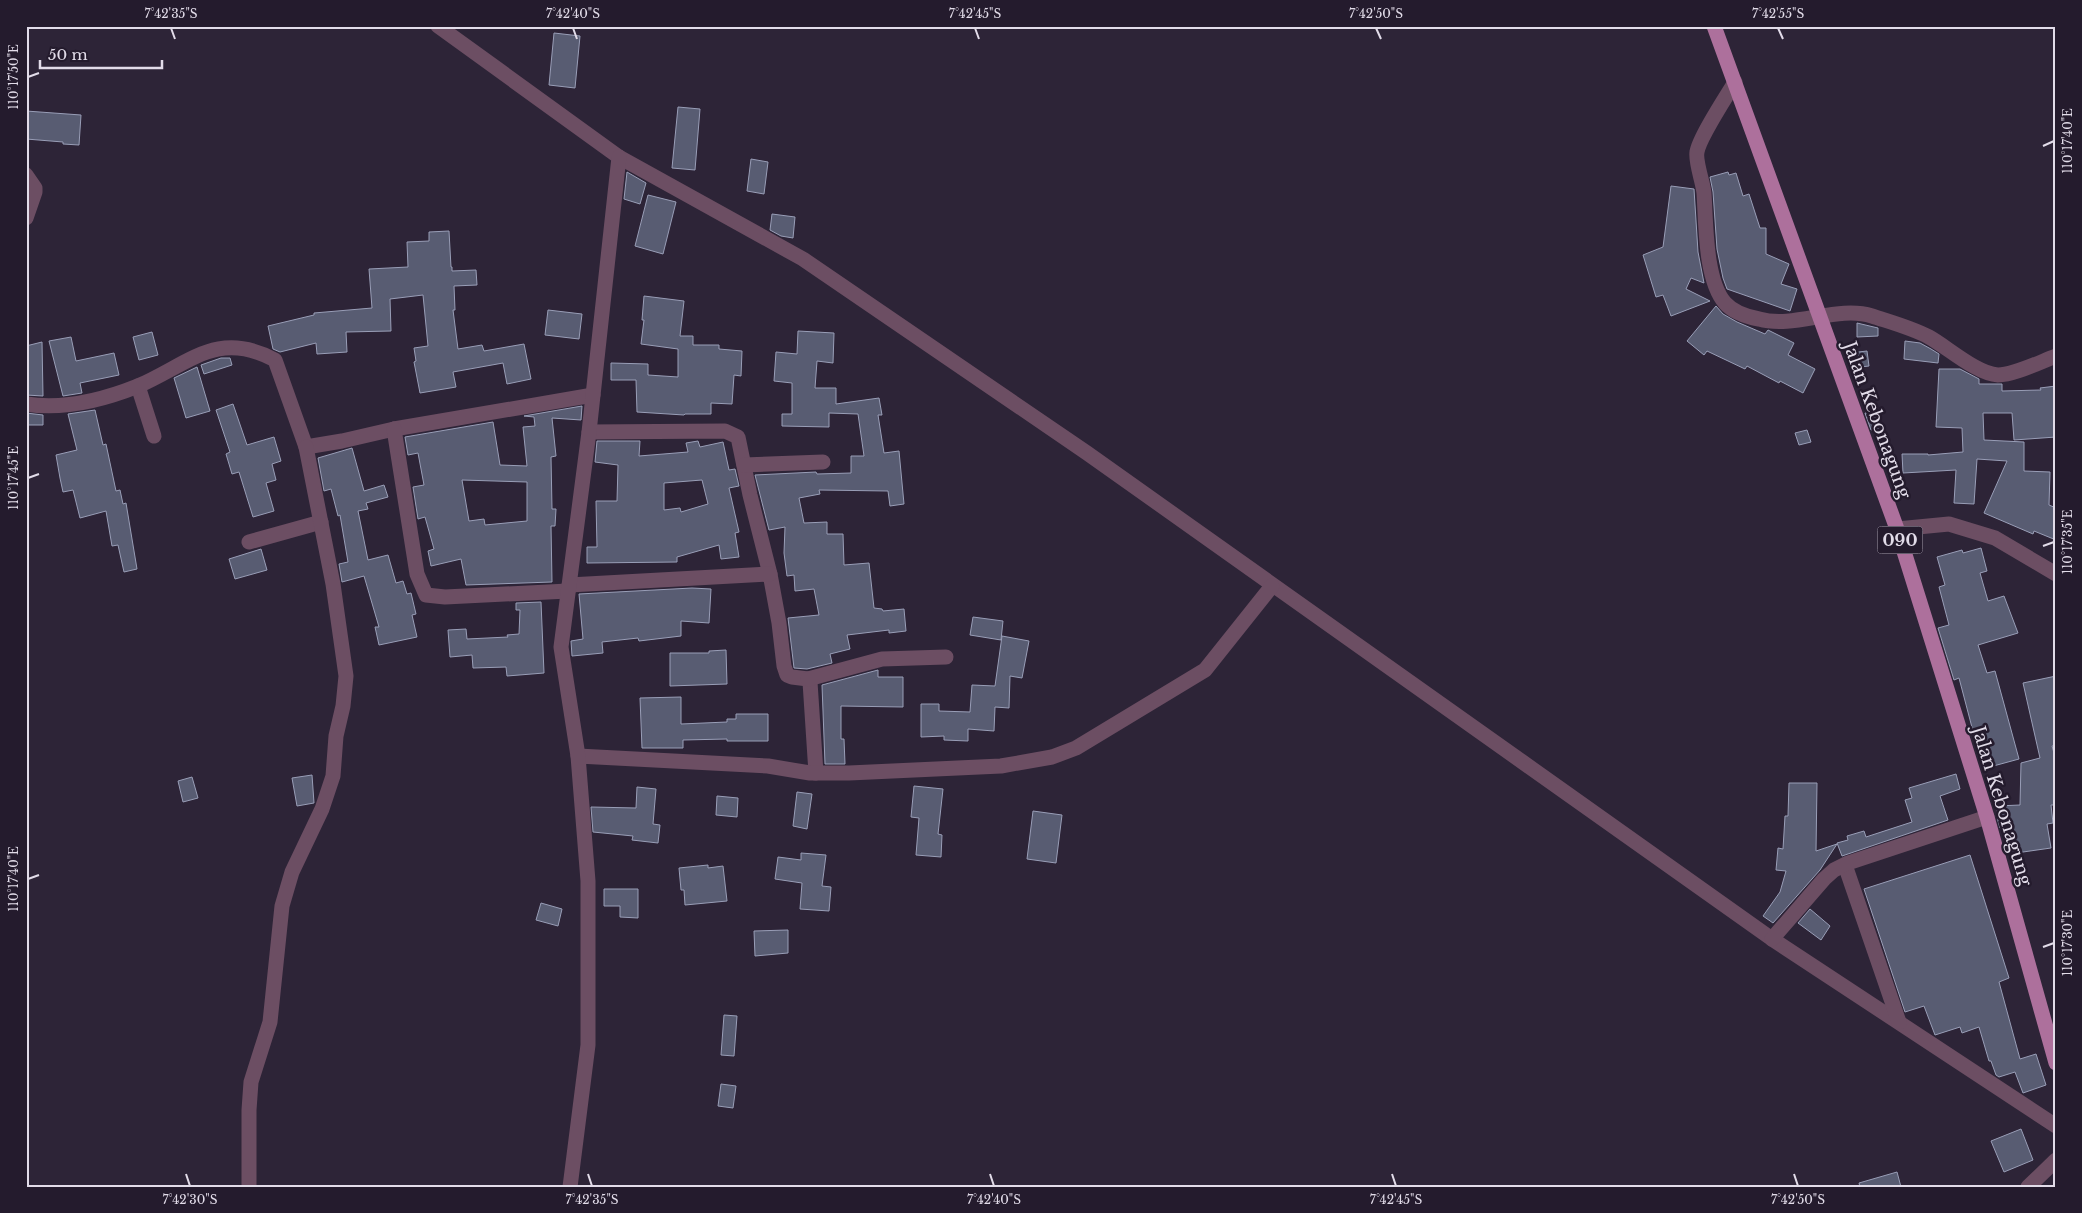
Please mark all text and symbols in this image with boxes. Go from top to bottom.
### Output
text: 7°42'35"S [144,6,198,21]
text: 7°42'40"S [546,6,600,21]
text: 7°42'45"S [949,6,1001,21]
text: 7°42'50"S [1349,6,1403,21]
text: 7°42'55"S [1752,6,1804,21]
scale bar [40,38,162,70]
text: 110°17'50"E [6,44,21,110]
text: 50 m [48,45,88,64]
text: 110°17'40"E [2060,108,2075,174]
street label: Jalan Kebonagung [1838,336,1916,502]
text: 110°17'45"E [6,446,21,510]
text: 110°17'35"E [2060,509,2075,574]
road number: 090 [1878,526,1922,554]
street label: Jalan Kebonagung [1967,722,2037,889]
text: 110°17'40"E [6,846,21,912]
text: 110°17'30"E [2060,909,2075,976]
text: 7°42'30"S [163,1192,218,1207]
text: 7°42'35"S [565,1192,619,1207]
text: 7°42'40"S [967,1192,1021,1207]
text: 7°42'45"S [1370,1192,1422,1207]
text: 7°42'50"S [1771,1192,1825,1207]

